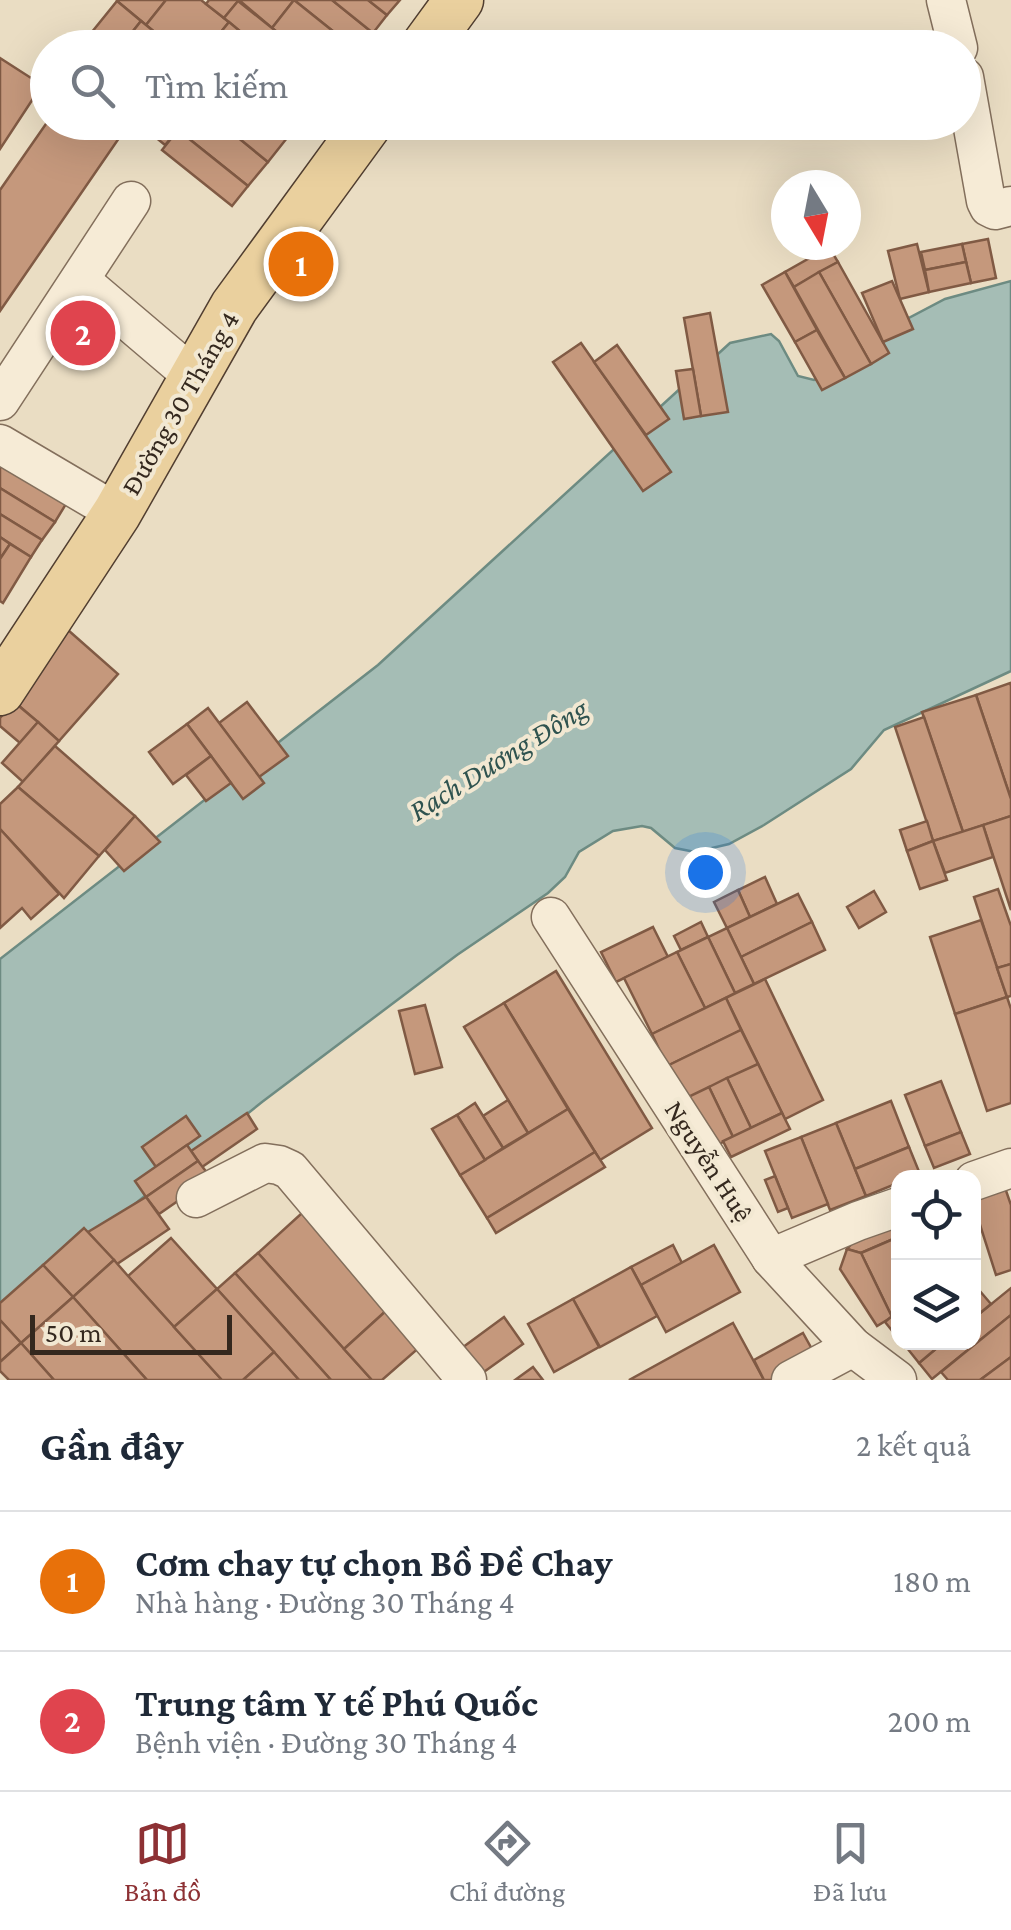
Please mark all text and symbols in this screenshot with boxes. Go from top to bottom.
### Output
search box [30,30,981,140]
icon: search [65,58,120,113]
text: Tìm kiếm [145,64,289,106]
north arrow [771,170,861,260]
pin: 1 [268,226,334,302]
pin: 2 [51,296,116,370]
street label: Đường 30 Tháng 4 [115,306,245,500]
water label: Rạch Dương Đông [403,691,594,828]
your location [680,847,731,898]
street label: Nguyễn Huệ [659,1095,759,1227]
map controls [891,1170,981,1350]
button: locate [891,1170,981,1260]
button: layers [891,1260,981,1350]
scale bar [30,1310,232,1354]
text: 50 m [45,1317,102,1348]
text: Gần đây [40,1422,183,1469]
text: 2 kết quả [856,1427,971,1463]
text: Cơm chay tự chọn Bồ Đề Chay [135,1542,612,1584]
text: 1 [67,1563,78,1599]
text: 180 m [893,1563,971,1599]
text: Nhà hàng · Đường 30 Tháng 4 [135,1584,515,1620]
text: Trung tâm Y tế Phú Quốc [135,1682,538,1724]
text: 2 [64,1703,81,1739]
text: 200 m [888,1703,971,1739]
text: Bệnh viện · Đường 30 Tháng 4 [135,1724,518,1760]
tab: Bản đồ [124,1816,201,1907]
tab: Chỉ đường [449,1816,565,1907]
tab: Đã lưu [813,1816,887,1907]

